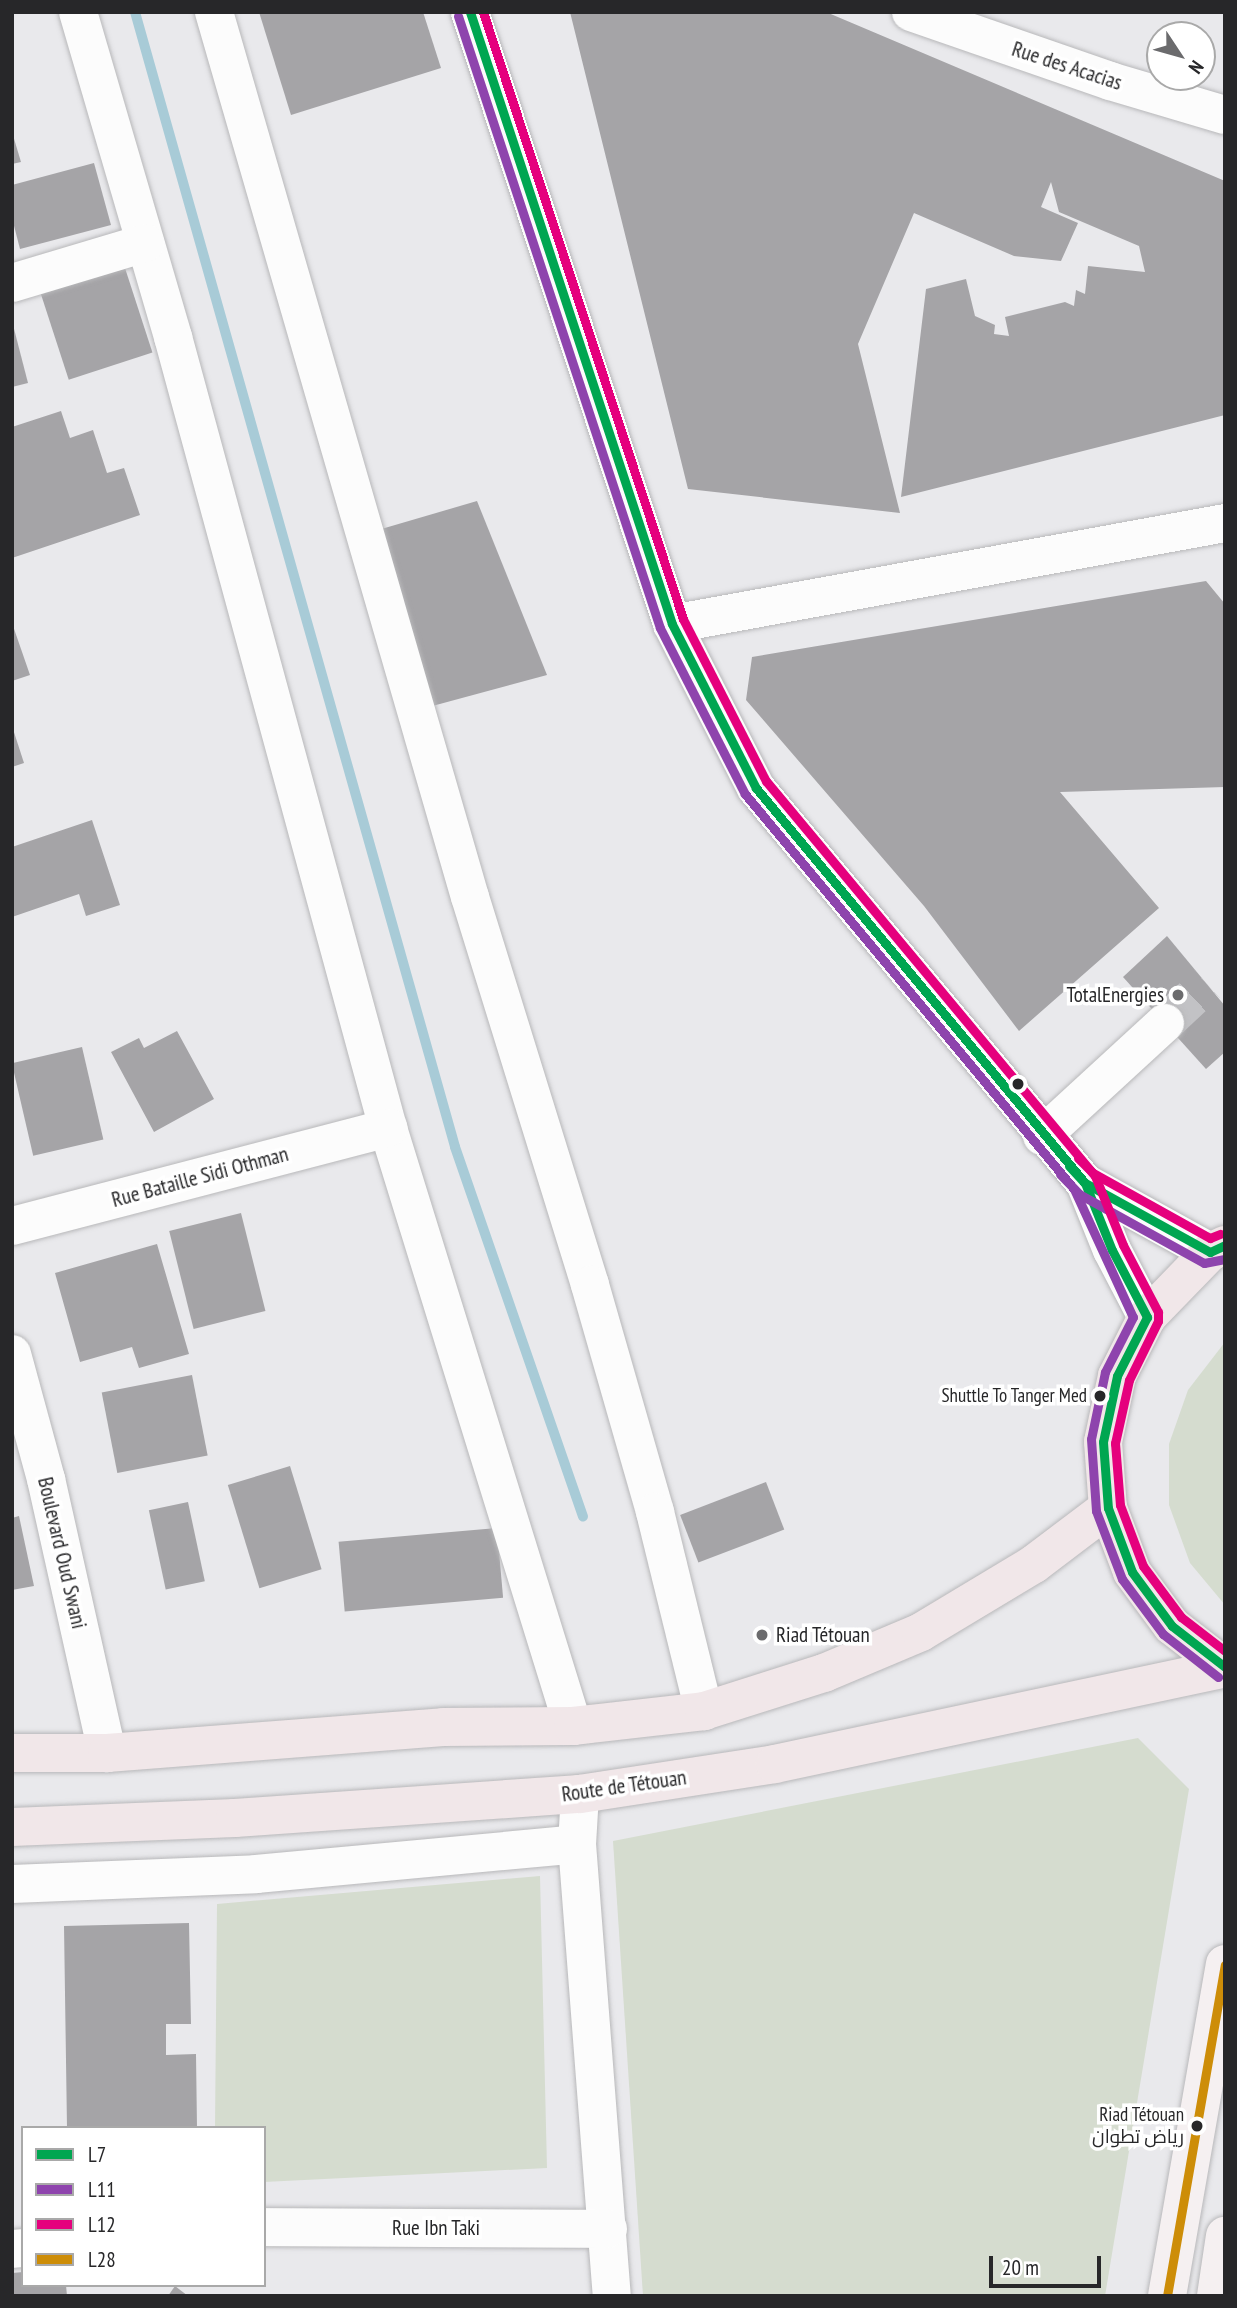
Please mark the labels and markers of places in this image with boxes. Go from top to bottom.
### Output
place label: TotalEnergies [1067,982,1164,1008]
marker: TotalEnergies [1170,987,1186,1003]
unlabelled marker [1011,1077,1025,1091]
place label: Shuttle To Tanger Med [940,1385,1087,1407]
marker: Shuttle To Tanger Med [1093,1389,1107,1403]
place label: Riad Tétouan [776,1622,870,1648]
marker: Riad Tétouan [754,1627,770,1643]
place label: Riad Tétouan رياض تطوان [1092,2104,1184,2148]
marker: Riad Tétouan رياض تطوان [1190,2119,1204,2133]

